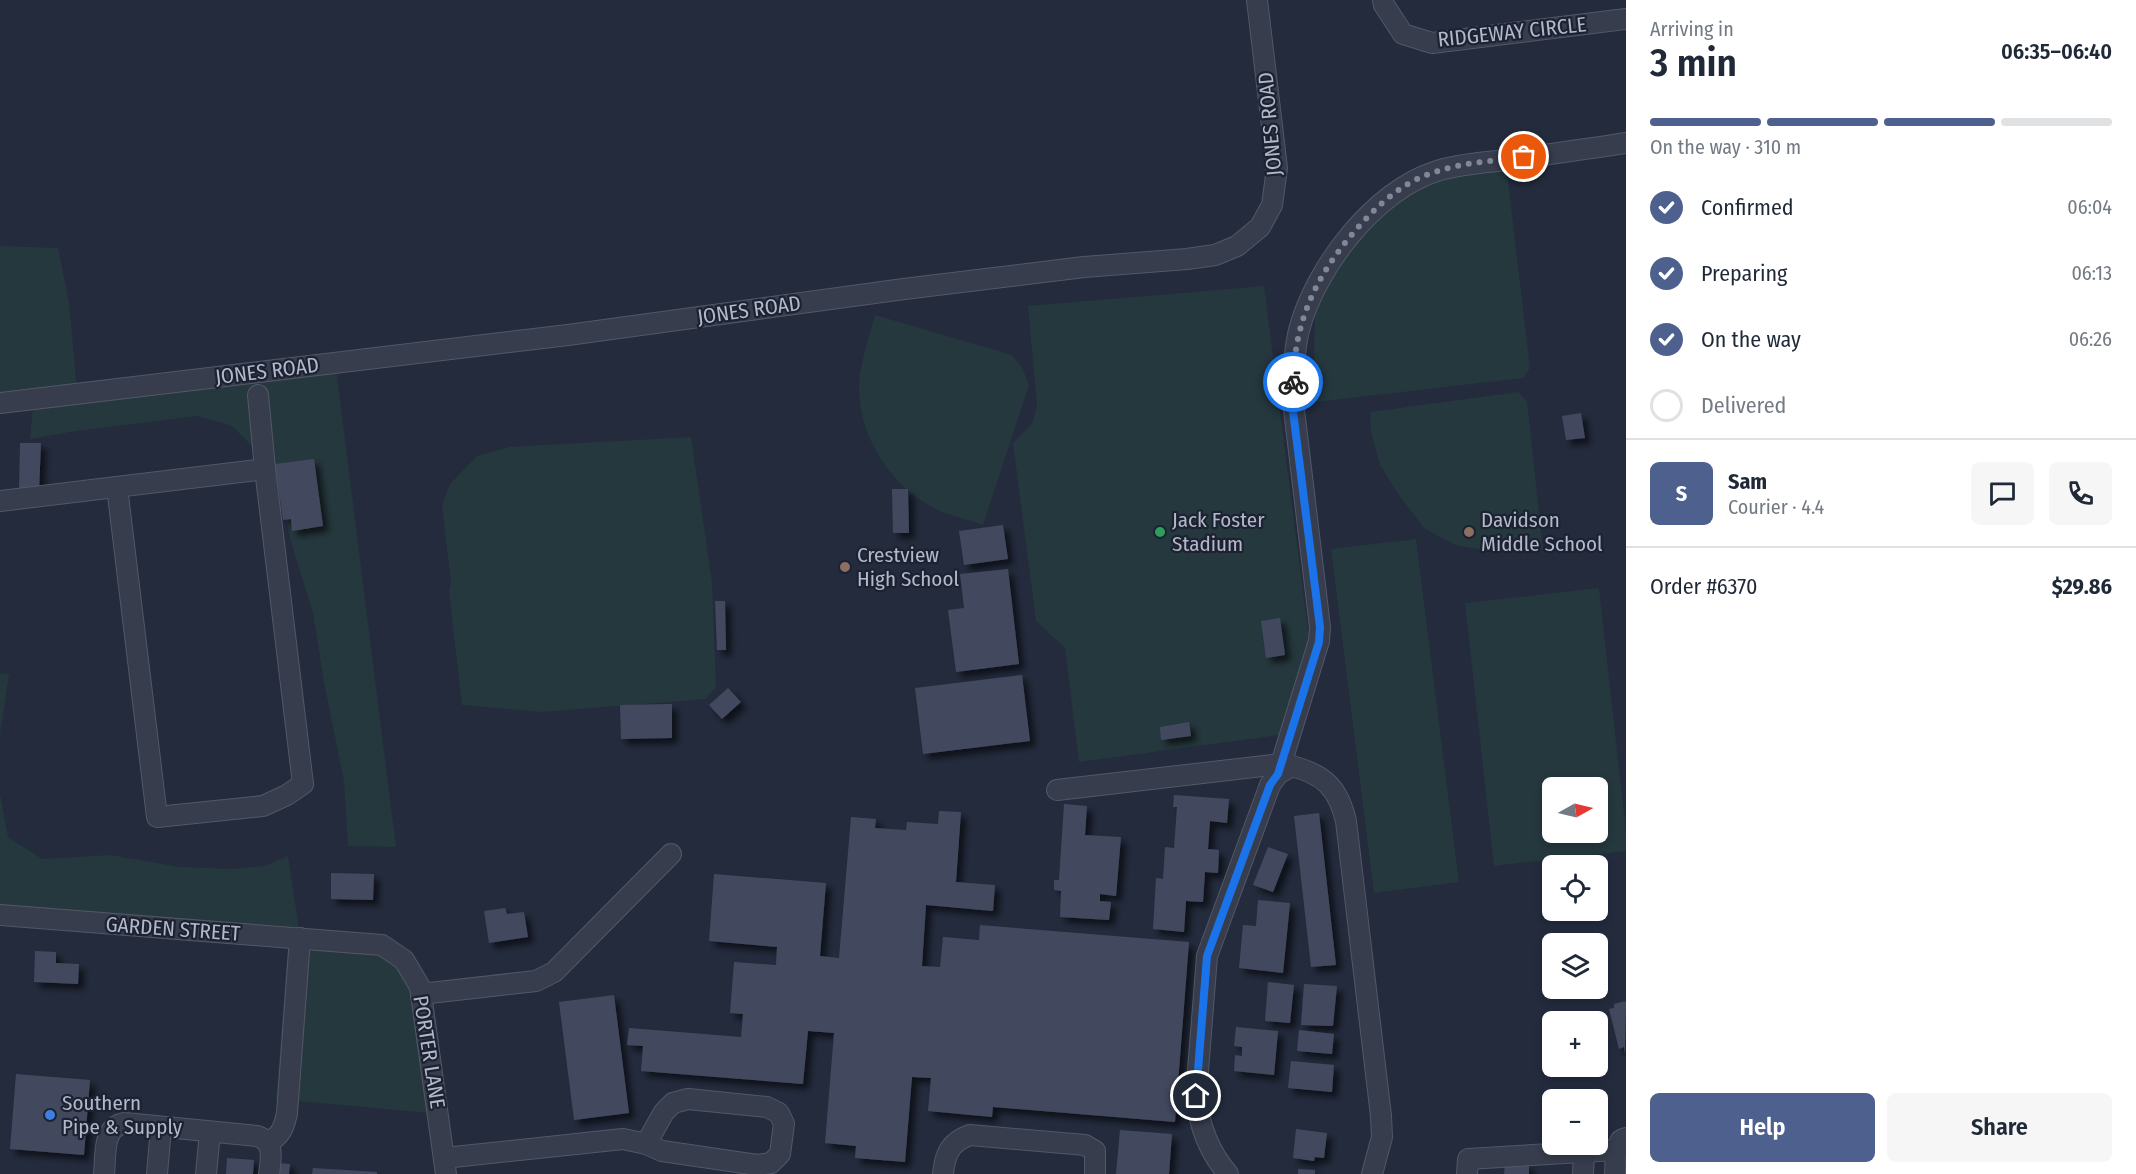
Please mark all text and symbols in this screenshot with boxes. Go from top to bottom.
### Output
street label: RIDGEWAY CIRCLE [1436,11,1588,53]
text: Arriving in [1650,17,1734,41]
text: 06:35–06:40 [2001,38,2112,65]
text: 3 min [1650,40,1737,86]
street label: JONES ROAD [1253,71,1287,177]
pin [1498,131,1549,182]
text: On the way · 310 m [1650,135,1801,159]
icon: bag [1507,140,1540,173]
icon: check [1650,191,1683,224]
text: Confirmed [1701,194,1794,221]
text: 06:04 [2067,195,2112,219]
icon: check [1650,257,1683,290]
text: Preparing [1701,260,1787,287]
text: 06:13 [2071,261,2112,285]
street label: JONES ROAD [696,290,802,330]
icon: check [1650,323,1683,356]
text: On the way [1701,326,1801,353]
text: 06:26 [2069,327,2112,351]
street label: JONES ROAD [214,352,320,390]
courier [1263,352,1323,412]
icon: bike [1277,366,1310,399]
text: Delivered [1701,392,1786,419]
button: chat [1971,462,2034,525]
button: phone [2049,462,2112,525]
text: Sam [1728,468,1767,495]
text: S [1676,480,1687,507]
text: Courier · 4.4 [1728,495,1824,519]
place label: Jack Foster Stadium [1172,507,1265,557]
place label: Davidson Middle School [1481,507,1603,557]
marker: Jack Foster Stadium [1153,525,1167,539]
marker: Davidson Middle School [1462,525,1476,539]
place label: Crestview High School [857,542,959,592]
marker: Crestview High School [838,560,852,574]
text: Order #6370 [1650,573,1757,600]
text: $29.86 [2052,573,2112,600]
north arrow [1542,777,1608,843]
map controls [1542,777,1608,1155]
button: locate [1542,855,1608,921]
street label: GARDEN STREET [105,911,241,947]
button: layers [1542,933,1608,999]
street label: PORTER LANE [407,994,451,1111]
button: + [1542,1011,1608,1077]
pin [1170,1070,1221,1121]
icon: home [1179,1079,1212,1112]
button: − [1542,1089,1608,1155]
place label: Southern Pipe & Supply [62,1090,183,1140]
button: Help [1650,1093,1875,1162]
button: Share [1887,1093,2112,1162]
marker: Southern Pipe & Supply [43,1108,57,1122]

